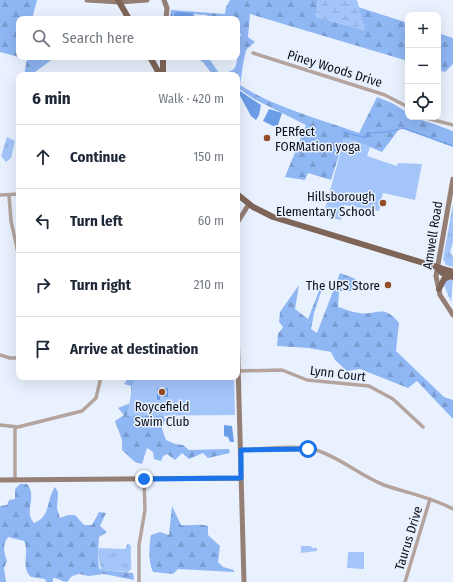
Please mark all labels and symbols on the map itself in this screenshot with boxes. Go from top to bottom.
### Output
street label: Piney Woods Drive [286,47,384,90]
place label: PERfect FORMation yoga [275,124,360,154]
marker: PERfect FORMation yoga [262,133,272,143]
place label: Hillsborough Elementary School [276,189,376,219]
marker: Hillsborough Elementary School [378,198,388,208]
street label: Amwell Road [420,200,445,270]
place label: The UPS Store [306,278,380,293]
marker: The UPS Store [383,280,393,290]
street label: Lynn Court [309,363,368,384]
marker: Roycefield Swim Club [157,387,167,397]
place label: Roycefield Swim Club [135,399,190,429]
route start [299,440,317,458]
route end [135,470,153,488]
street label: Taurus Drive [392,504,425,572]

